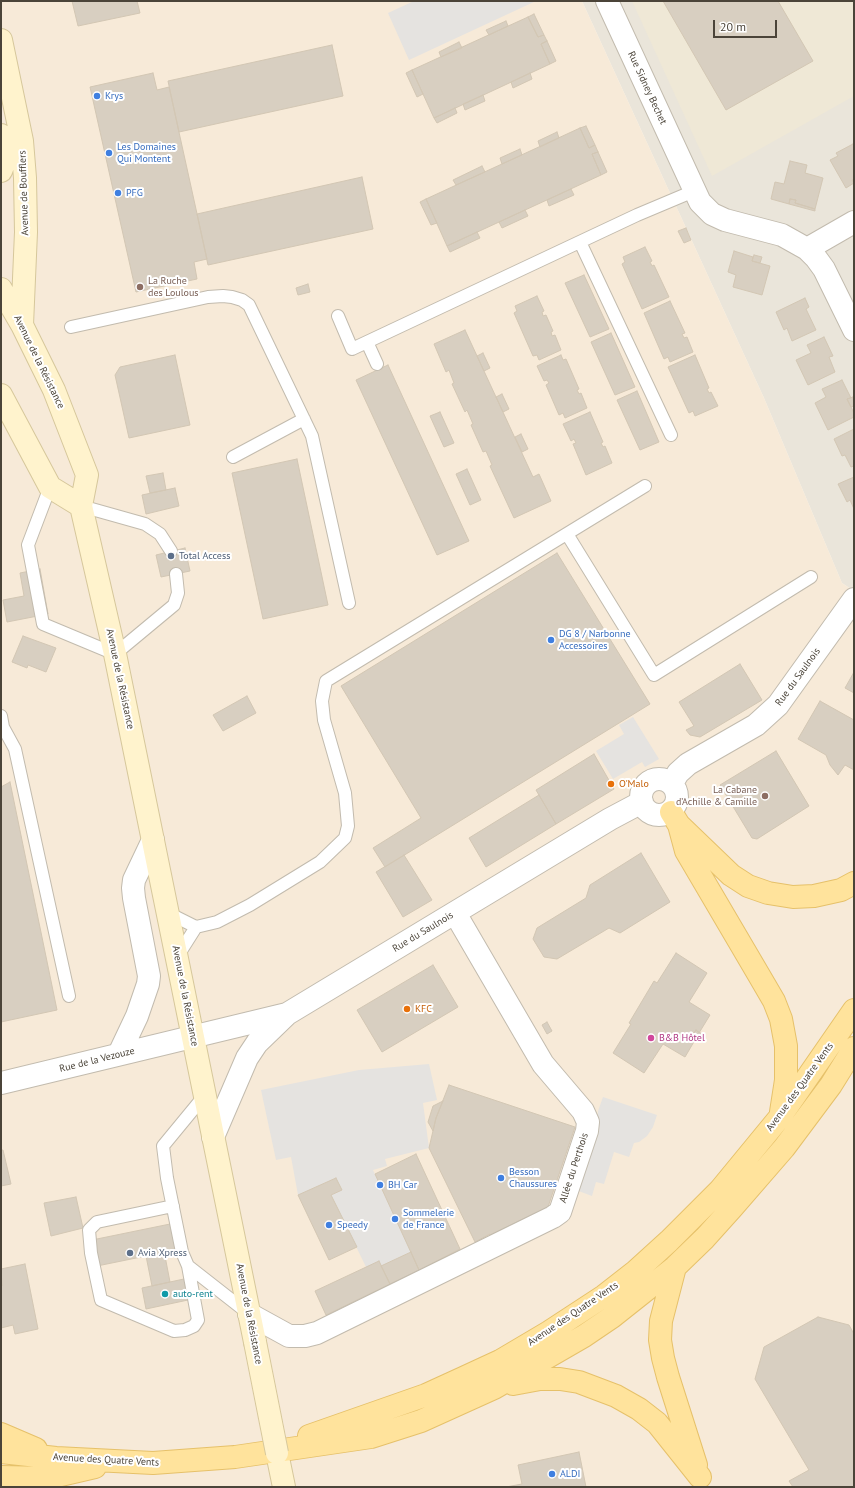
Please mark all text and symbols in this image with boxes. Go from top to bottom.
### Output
scale bar [715,12,779,38]
text: 20 m [720,19,746,34]
street label: Rue Sidney Bechet [625,50,669,126]
place label: Krys [105,90,123,102]
marker: Krys [92,91,102,101]
place label: Les Domaines Qui Montent [117,141,176,164]
marker: Les Domaines Qui Montent [104,148,114,158]
street label: Avenue de Boufflers [17,150,31,236]
place label: PFG [126,187,143,199]
marker: PFG [113,188,123,198]
place label: La Ruche des Loulous [148,275,199,298]
marker: La Ruche des Loulous [135,282,145,292]
street label: Avenue de la Résistance [11,313,67,411]
place label: Total Access [179,550,230,562]
marker: Total Access [166,551,176,561]
street label: Avenue de la Résistance [103,628,137,730]
place label: DG 8 / Narbonne Accessoires [559,628,631,652]
marker: DG 8 / Narbonne Accessoires [546,635,556,645]
street label: Rue du Saulnois [773,646,823,708]
place label: O'Malo [619,778,649,790]
marker: O'Malo [606,779,616,789]
place label: La Cabane d’Achille & Camille [676,784,757,808]
marker: La Cabane d’Achille & Camille [760,791,770,801]
street label: Rue du Saulnois [390,909,456,955]
street label: Avenue de la Résistance [169,945,201,1047]
place label: KFC [415,1003,432,1015]
marker: KFC [402,1004,412,1014]
place label: B&B Hôtel [659,1032,705,1044]
marker: B&B Hôtel [646,1033,656,1043]
street label: Avenue des Quatre Vents [764,1041,836,1133]
street label: Rue de la Vezouze [58,1045,136,1075]
street label: Allée du Perthois [557,1131,591,1205]
place label: Besson Chaussures [509,1166,557,1190]
marker: Besson Chaussures [496,1173,506,1183]
place label: BH Car [388,1179,417,1191]
marker: BH Car [375,1180,385,1190]
place label: Sommelerie de France [403,1207,454,1230]
marker: Sommelerie de France [390,1214,400,1224]
place label: Speedy [337,1219,368,1231]
marker: Speedy [324,1220,334,1230]
place label: Avia Xpress [138,1247,187,1259]
marker: Avia Xpress [125,1248,135,1258]
street label: Avenue de la Résistance [233,1263,265,1365]
street label: Avenue des Quatre Vents [526,1279,620,1349]
place label: auto-rent [173,1288,213,1300]
marker: auto-rent [160,1289,170,1299]
street label: Avenue des Quatre Vents [53,1451,159,1469]
place label: ALDI [560,1468,580,1480]
marker: ALDI [547,1469,557,1479]

